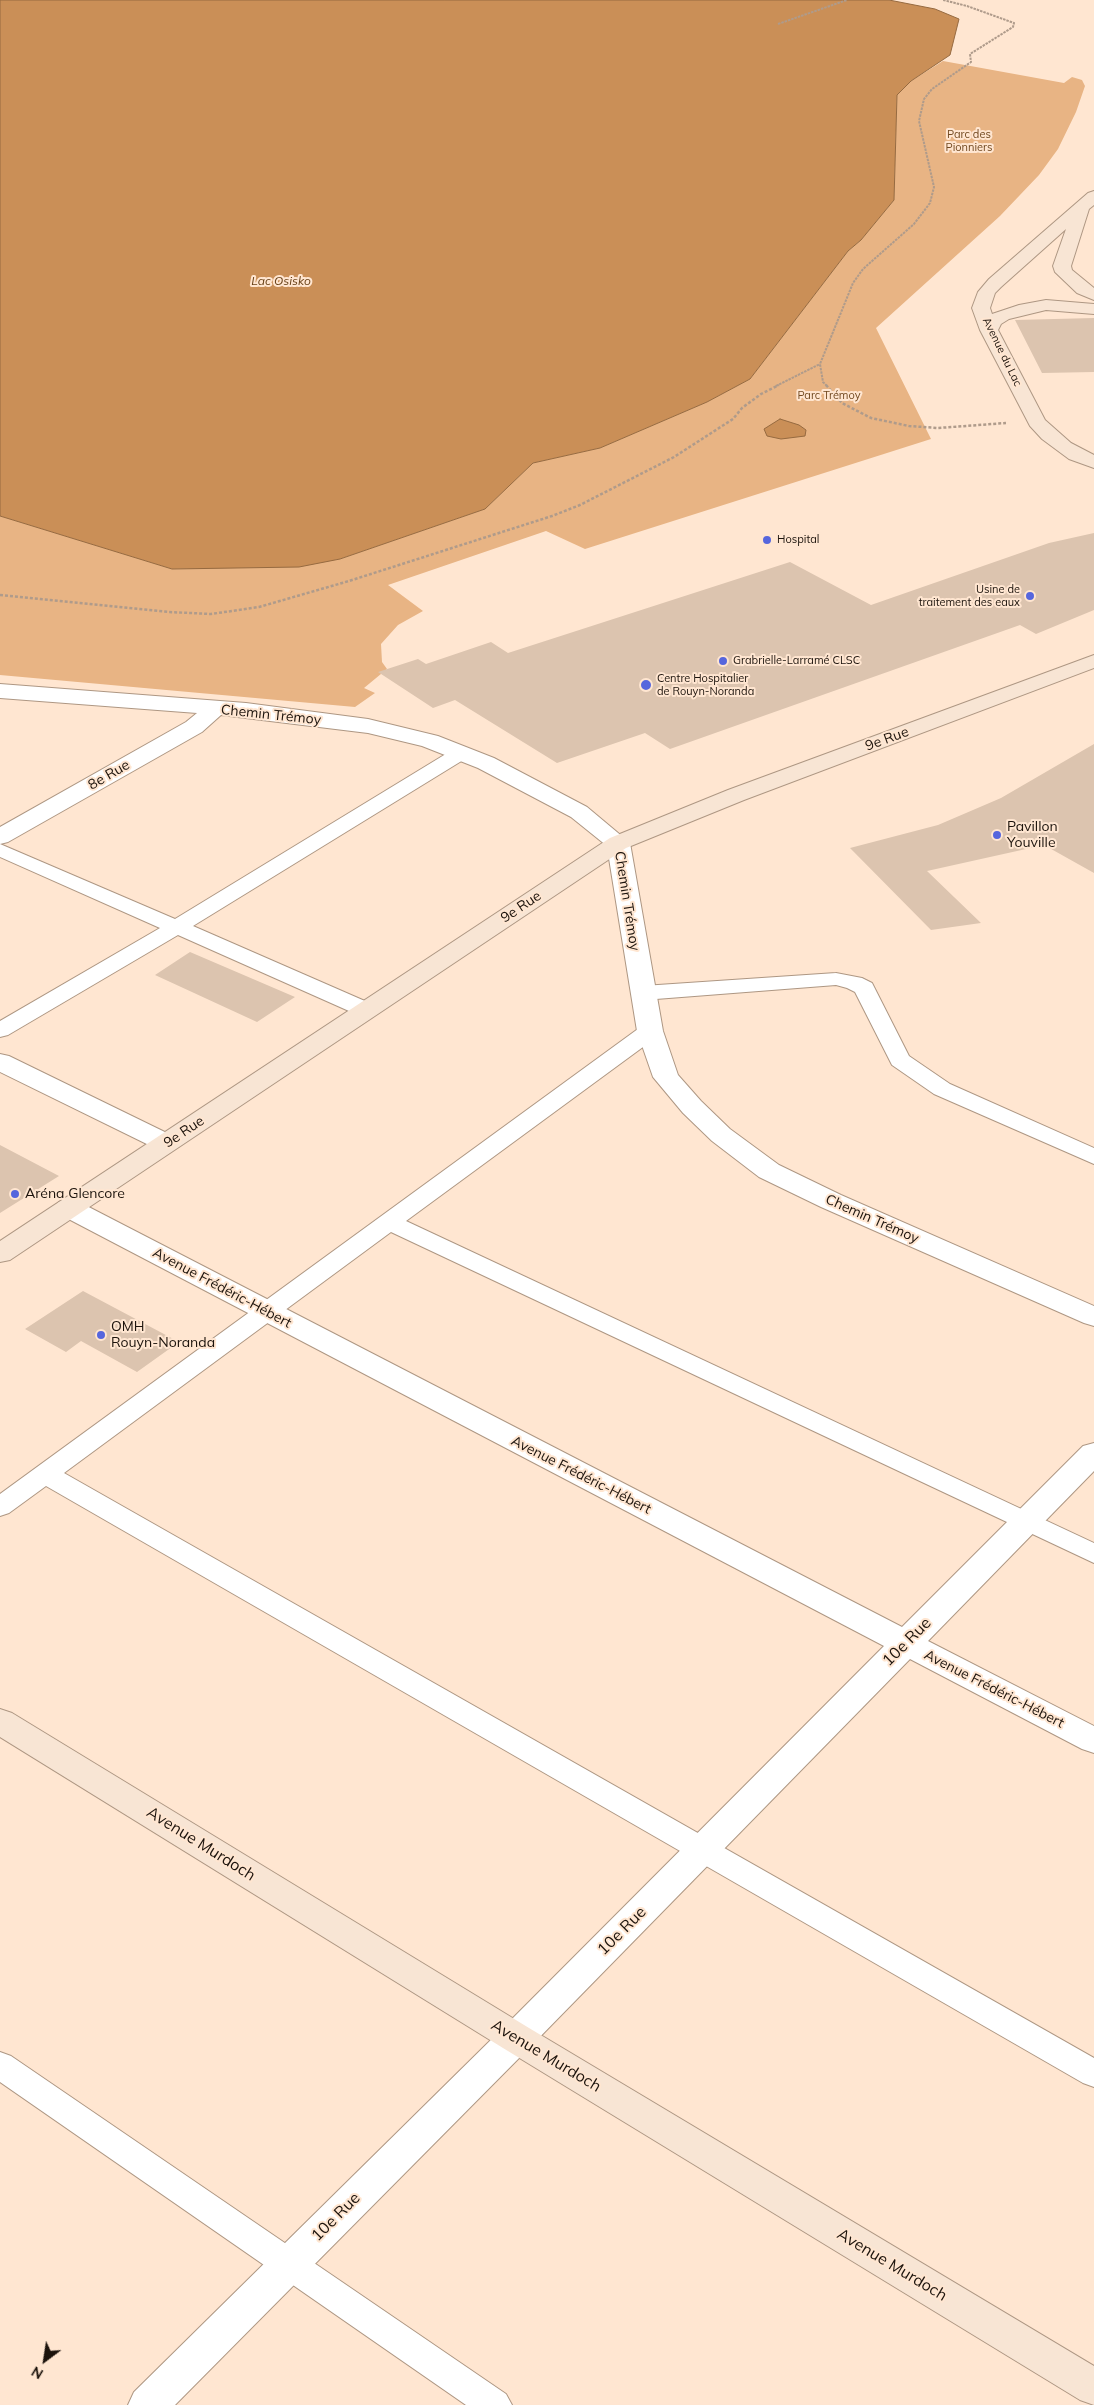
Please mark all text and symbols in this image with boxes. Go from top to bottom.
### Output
park label: Parc des Pionniers [946,128,992,154]
water label: Lac Osisko [251,274,311,288]
street label: Avenue du Lac [980,315,1024,389]
park label: Parc Trémoy [797,389,861,403]
place label: Hospital [777,533,819,547]
marker: Hospital [761,534,773,546]
place label: Usine de traitement des eaux [919,583,1020,609]
marker: Usine de traitement des eaux [1024,590,1036,602]
place label: Grabrielle-Larramé CLSC [733,654,860,668]
marker: Grabrielle-Larramé CLSC [717,655,729,667]
place label: Centre Hospitalier de Rouyn-Noranda [657,672,754,698]
marker: Centre Hospitalier de Rouyn-Noranda [639,678,653,692]
street label: Chemin Trémoy [220,701,322,729]
street label: 9e Rue [863,723,911,755]
street label: 8e Rue [85,756,133,794]
place label: Pavillon Youville [1007,819,1058,852]
marker: Pavillon Youville [991,829,1003,841]
street label: Chemin Trémoy [611,850,643,952]
street label: 9e Rue [498,887,544,927]
street label: 9e Rue [161,1112,207,1152]
place label: Aréna Glencore [25,1186,125,1202]
marker: Aréna Glencore [9,1188,21,1200]
street label: Chemin Trémoy [823,1191,921,1247]
street label: Avenue Frédéric-Hébert [150,1244,294,1332]
place label: OMH Rouyn-Noranda [111,1319,215,1351]
marker: OMH Rouyn-Noranda [95,1329,107,1341]
street label: Avenue Frédéric-Hébert [508,1432,654,1518]
street label: 10e Rue [879,1614,935,1670]
street label: Avenue Frédéric-Hébert [921,1646,1067,1732]
street label: Avenue Murdoch [143,1803,259,1885]
street label: 10e Rue [594,1903,650,1959]
street label: Avenue Murdoch [488,2016,604,2096]
street label: 10e Rue [308,2189,364,2245]
street label: Avenue Murdoch [834,2225,950,2305]
north arrow [20,2335,70,2385]
text: N [28,2362,46,2383]

